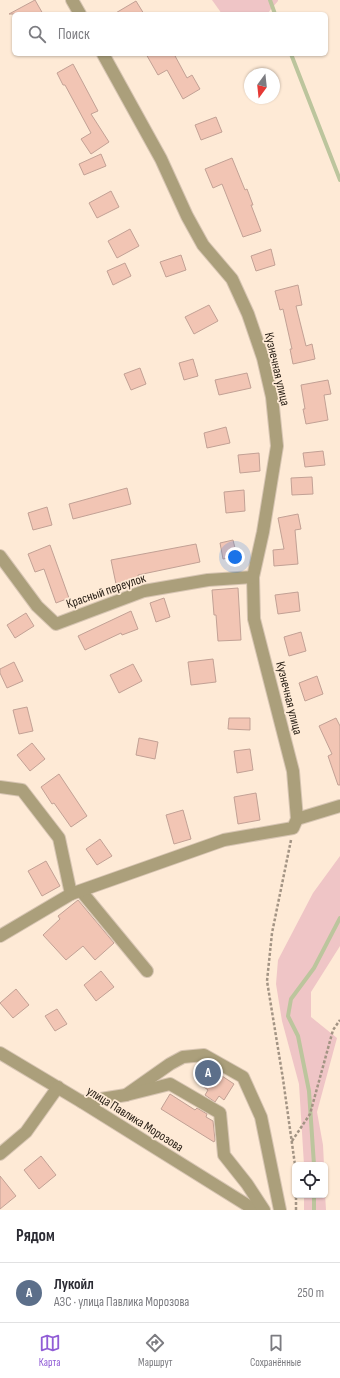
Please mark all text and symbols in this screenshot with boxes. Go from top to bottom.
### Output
search box [12,12,328,56]
icon: search [26,23,48,45]
text: Поиск [58,25,90,44]
north arrow [244,68,280,104]
street label: Кузнечная улица [261,331,293,407]
your location [225,547,245,567]
street label: Красный переулок [64,570,148,612]
street label: Кузнечная улица [272,660,306,736]
pin: A [195,1058,221,1088]
street label: улица Павлика Морозова [84,1083,186,1155]
map controls [292,1162,328,1198]
button: locate [292,1162,328,1198]
text: Рядом [16,1226,55,1246]
text: Лукойл [54,1275,94,1294]
text: A [26,1285,32,1301]
text: 250 m [297,1285,324,1301]
text: АЗС · улица Павлика Морозова [54,1294,189,1310]
tab: Карта [39,1332,61,1369]
tab: Маршрут [138,1332,173,1369]
tab: Сохранённые [250,1332,301,1369]

